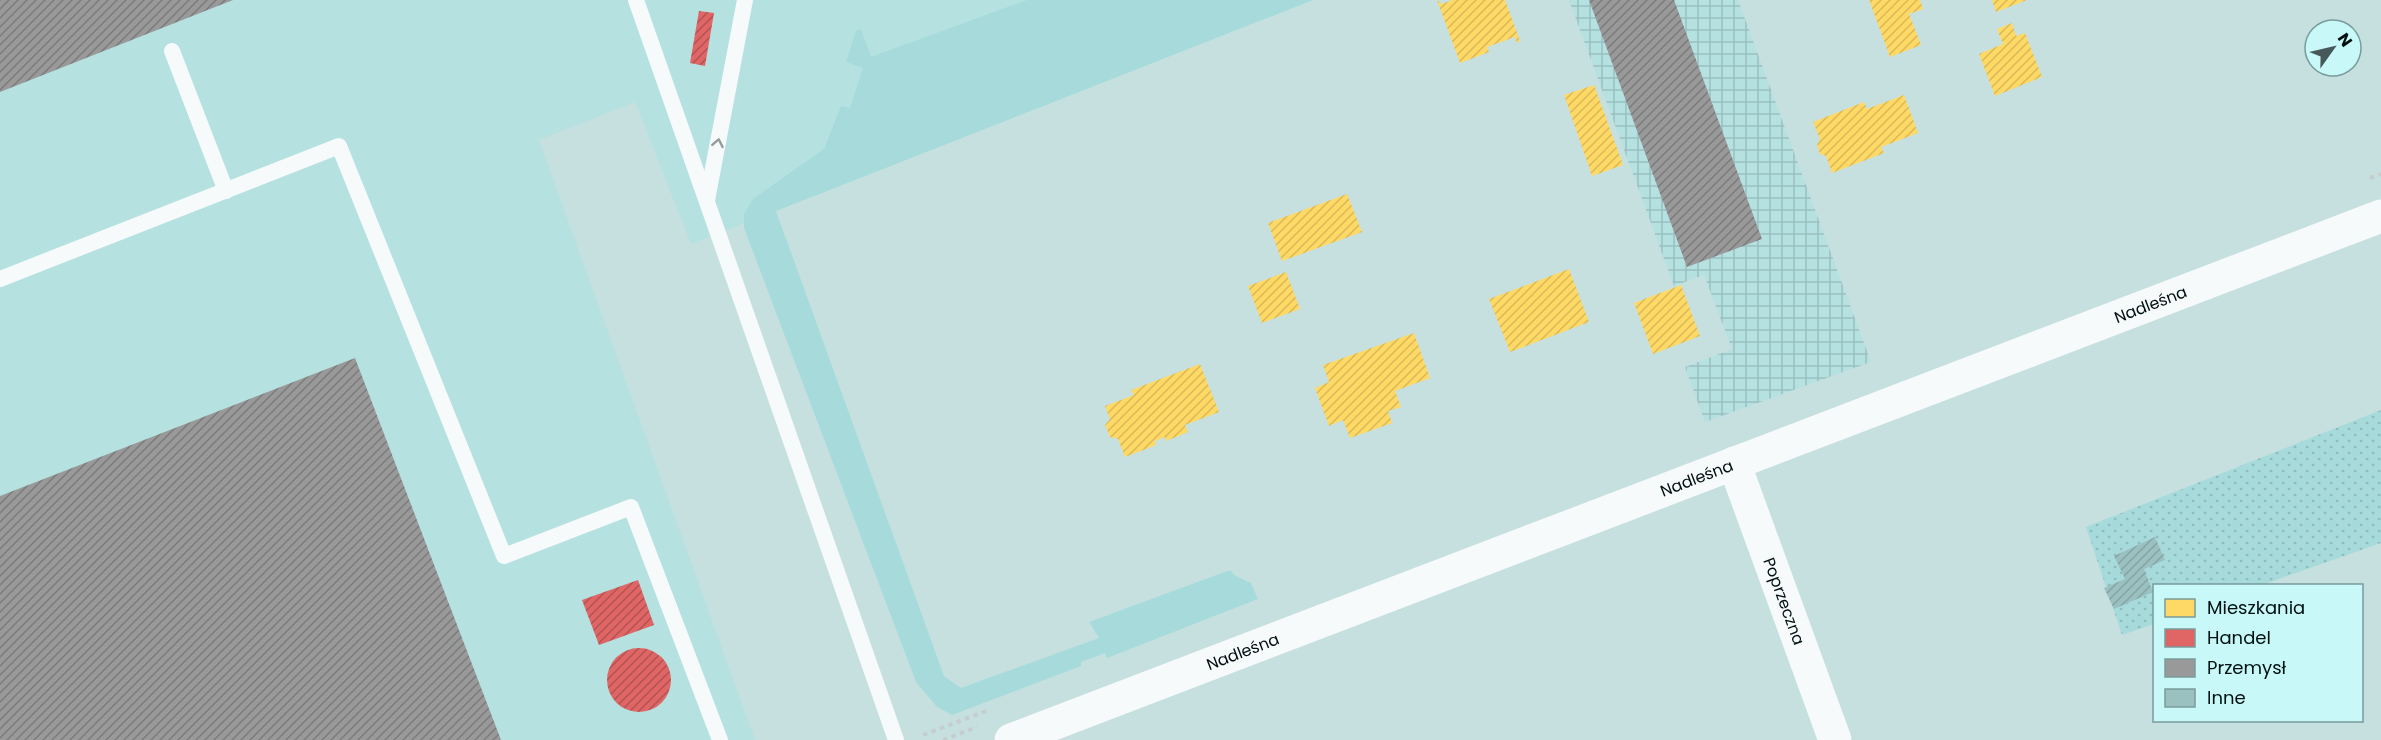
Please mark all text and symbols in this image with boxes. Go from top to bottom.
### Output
north arrow [2303,18,2363,78]
text: N [2332,28,2358,51]
one-way arrow [711,139,724,149]
street label: Nadleśna [2111,280,2190,329]
street label: Nadleśna [1657,453,1736,502]
street label: Poprzeczna [1758,554,1811,648]
legend [2153,584,2363,722]
text: Mieszkania [2207,595,2305,620]
text: Handel [2207,625,2271,650]
street label: Nadleśna [1203,627,1282,676]
text: Przemysł [2207,655,2287,680]
text: Inne [2207,685,2246,710]

